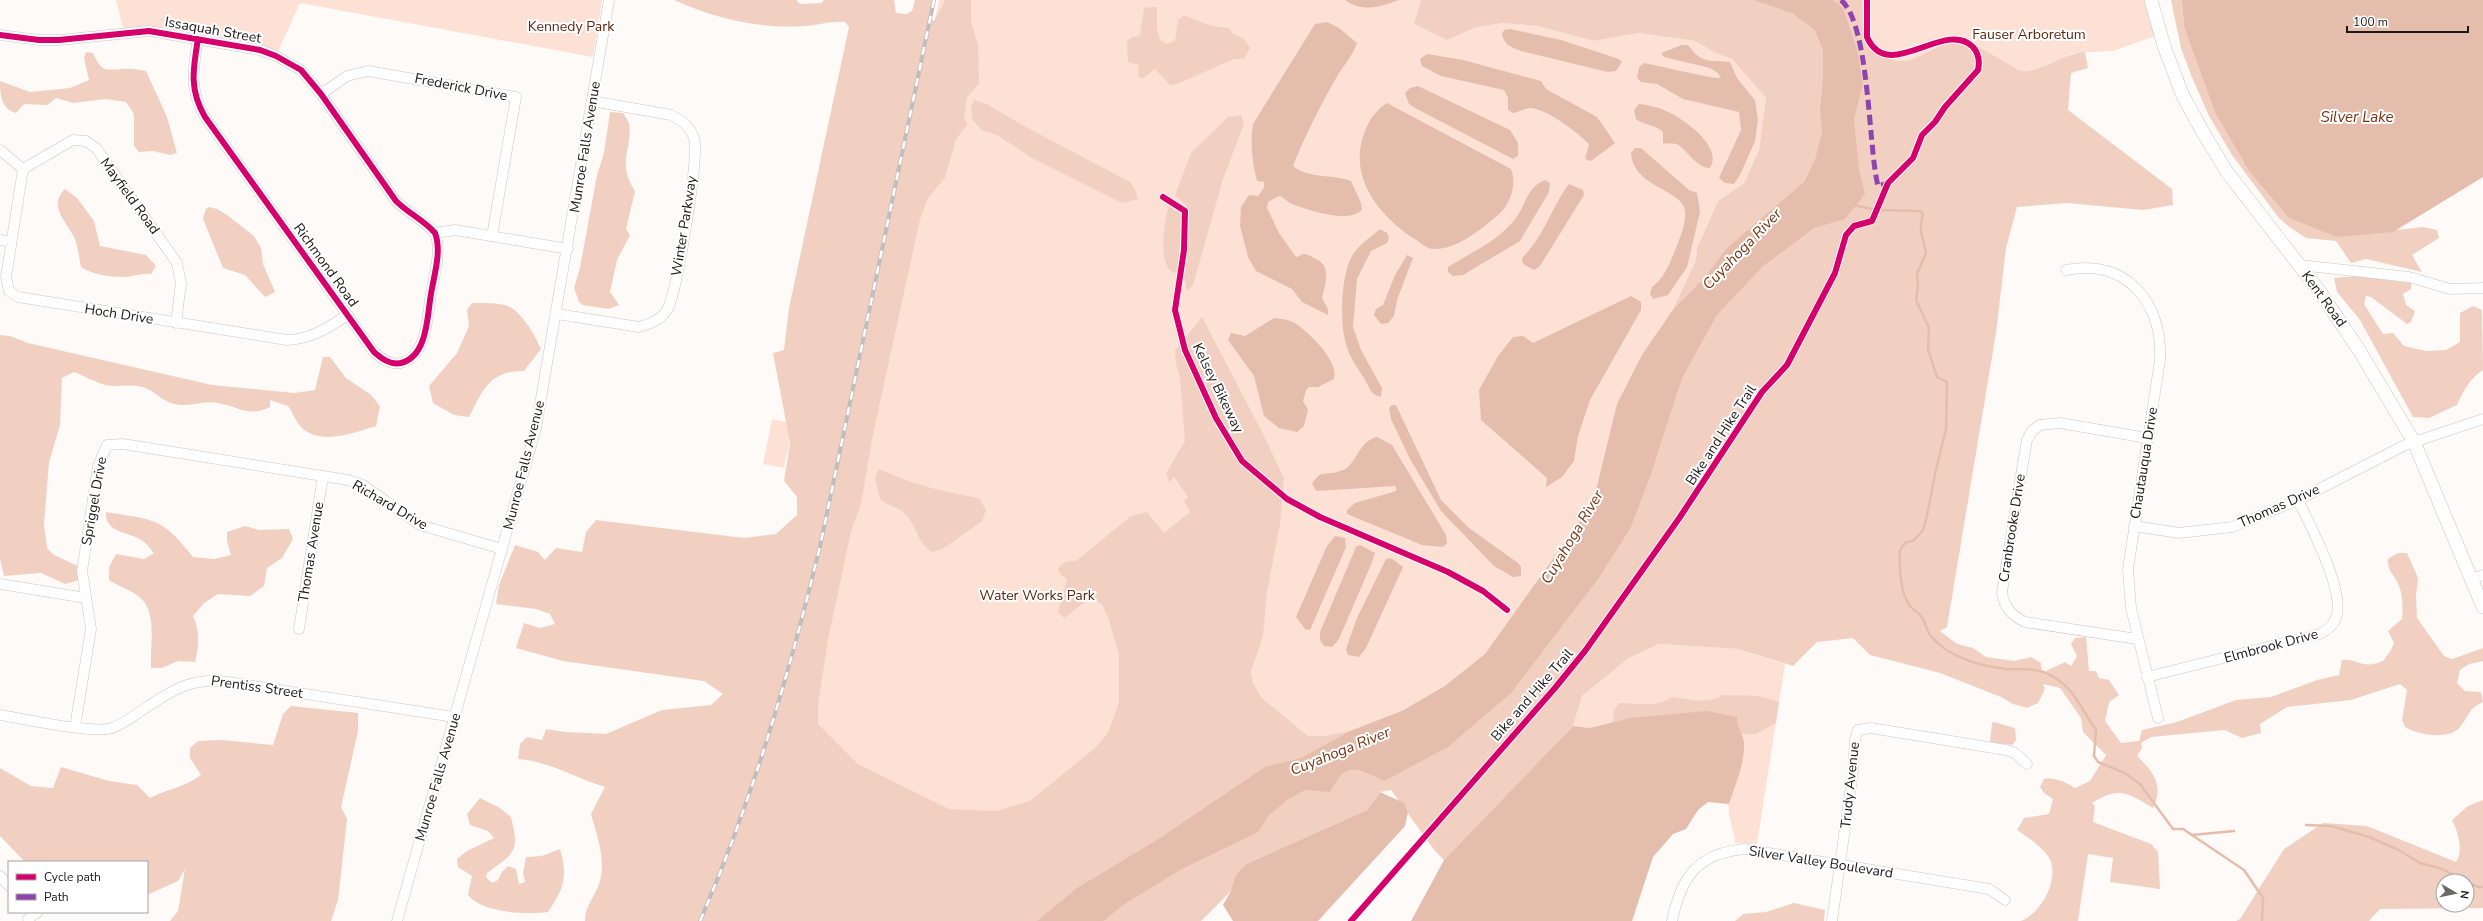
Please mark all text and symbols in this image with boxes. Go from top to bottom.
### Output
scale bar [2347,8,2468,34]
street label: Issaquah Street [163,12,263,48]
text: 100 m [2353,14,2388,30]
park label: Kennedy Park [528,17,615,36]
park label: Fauser Arboretum [1972,25,2086,44]
street label: Frederick Drive [413,69,509,105]
street label: Munroe Falls Avenue [565,80,605,214]
water label: Silver Lake [2320,107,2394,127]
street label: Mayfield Road [96,154,164,238]
street label: Winter Parkway [667,174,701,278]
water label: Cuyahoga River [1698,204,1786,294]
street label: Richmond Road [289,219,363,311]
street label: Kent Road [2297,267,2351,331]
street label: Hoch Drive [83,299,155,329]
street label: Kelsey Bikeway [1188,340,1248,437]
street label: Bike and Hike Trail [1681,380,1761,489]
street label: Munroe Falls Avenue [499,398,549,532]
street label: Chautauqua Drive [2126,406,2162,520]
street label: Spriggel Drive [77,455,111,547]
street label: Cranbrooke Drive [1994,472,2030,584]
street label: Richard Drive [349,476,431,534]
street label: Thomas Drive [2235,480,2323,532]
water label: Cuyahoga River [1536,486,1608,587]
street label: Thomas Avenue [294,500,328,604]
park label: Water Works Park [979,586,1096,605]
street label: Elmbrook Drive [2222,624,2320,668]
street label: Bike and Hike Trail [1487,644,1578,745]
street label: Prentiss Street [210,671,304,703]
street label: Munroe Falls Avenue [411,711,465,843]
water label: Cuyahoga River [1287,722,1393,780]
street label: Trudy Avenue [1836,741,1864,829]
street label: Silver Valley Boulevard [1748,841,1894,883]
legend [8,861,148,913]
text: Cycle path [44,869,101,885]
north arrow [2435,873,2475,913]
text: Path [44,889,69,905]
text: N [2456,889,2472,900]

